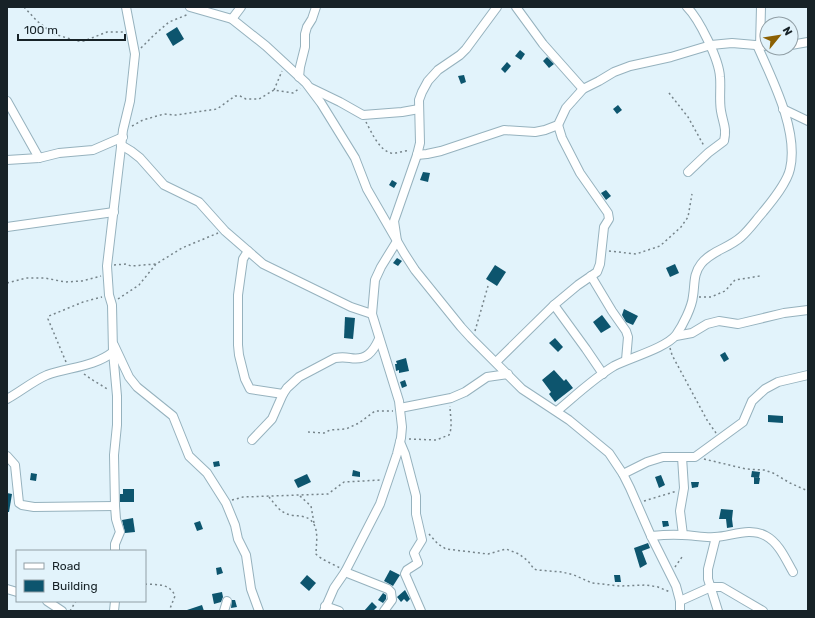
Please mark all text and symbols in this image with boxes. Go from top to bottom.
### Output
scale bar [18,16,125,42]
north arrow [759,16,799,56]
text: 100 m [24,23,58,37]
text: N [780,25,795,38]
legend [16,550,146,602]
text: Road [52,559,80,573]
text: Building [52,579,98,593]

